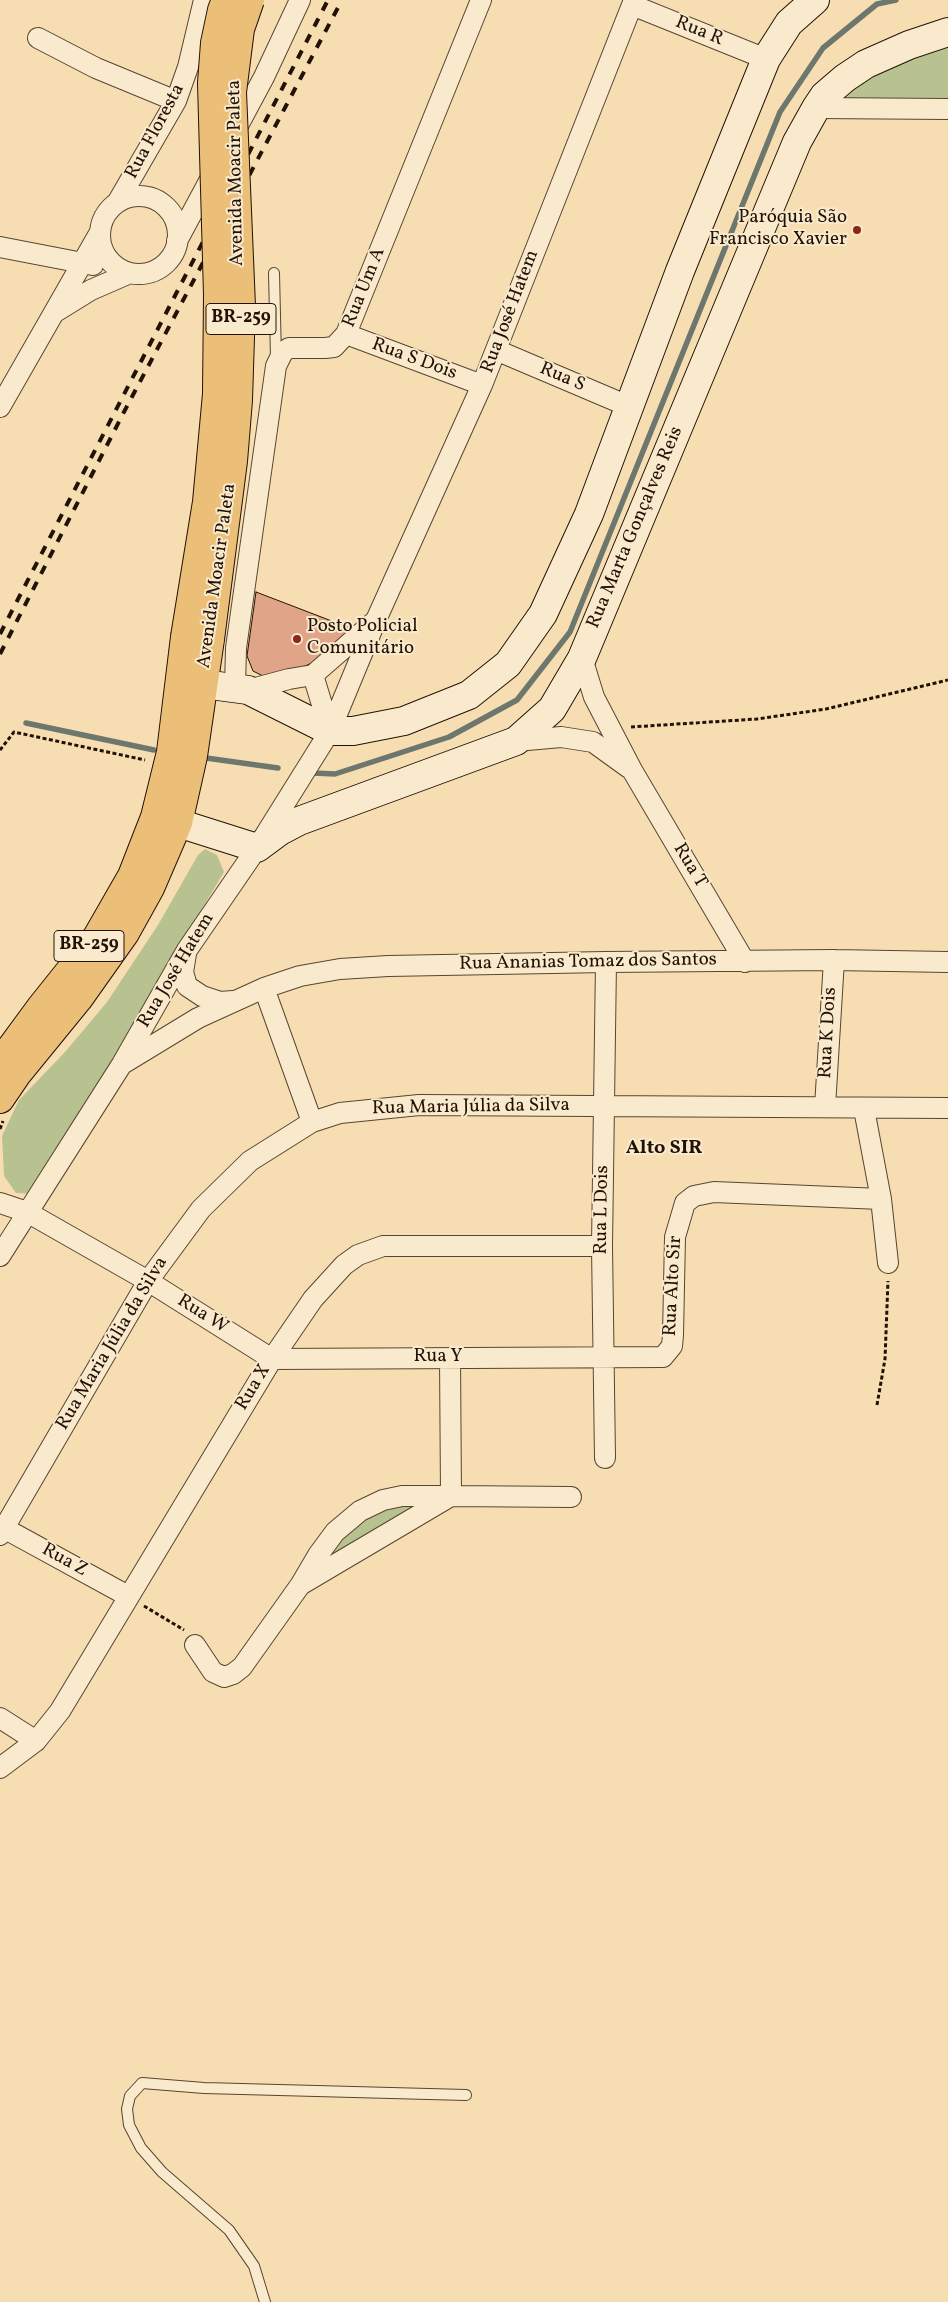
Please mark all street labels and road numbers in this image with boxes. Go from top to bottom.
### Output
street label: Rua R [672,12,726,52]
street label: Rua Floresta [121,80,191,184]
street label: Avenida Moacir Paleta [224,80,250,266]
street label: Rua Um A [339,245,391,331]
street label: Rua José Hatem [477,247,545,377]
road number: BR-259 [206,304,276,334]
street label: Rua S Dois [368,334,460,386]
street label: Rua S [536,358,588,398]
street label: Rua Marta Gonçalves Reis [583,424,689,632]
street label: Avenida Moacir Paleta [194,482,242,670]
street label: Rua T [667,840,711,892]
street label: Rua José Hatem [134,909,220,1033]
road number: BR-259 [54,930,124,961]
street label: Rua Ananias Tomaz dos Santos [459,949,717,977]
street label: Rua K Dois [815,987,843,1079]
street label: Rua Maria Júlia da Silva [372,1095,570,1121]
street label: Rua L Dois [591,1165,615,1255]
street label: Rua Alto Sir [660,1235,688,1337]
street label: Rua Maria Júlia da Silva [52,1253,174,1435]
street label: Rua W [172,1290,232,1340]
street label: Rua Y [414,1347,462,1369]
street label: Rua X [231,1361,277,1415]
street label: Rua Z [37,1539,91,1583]

